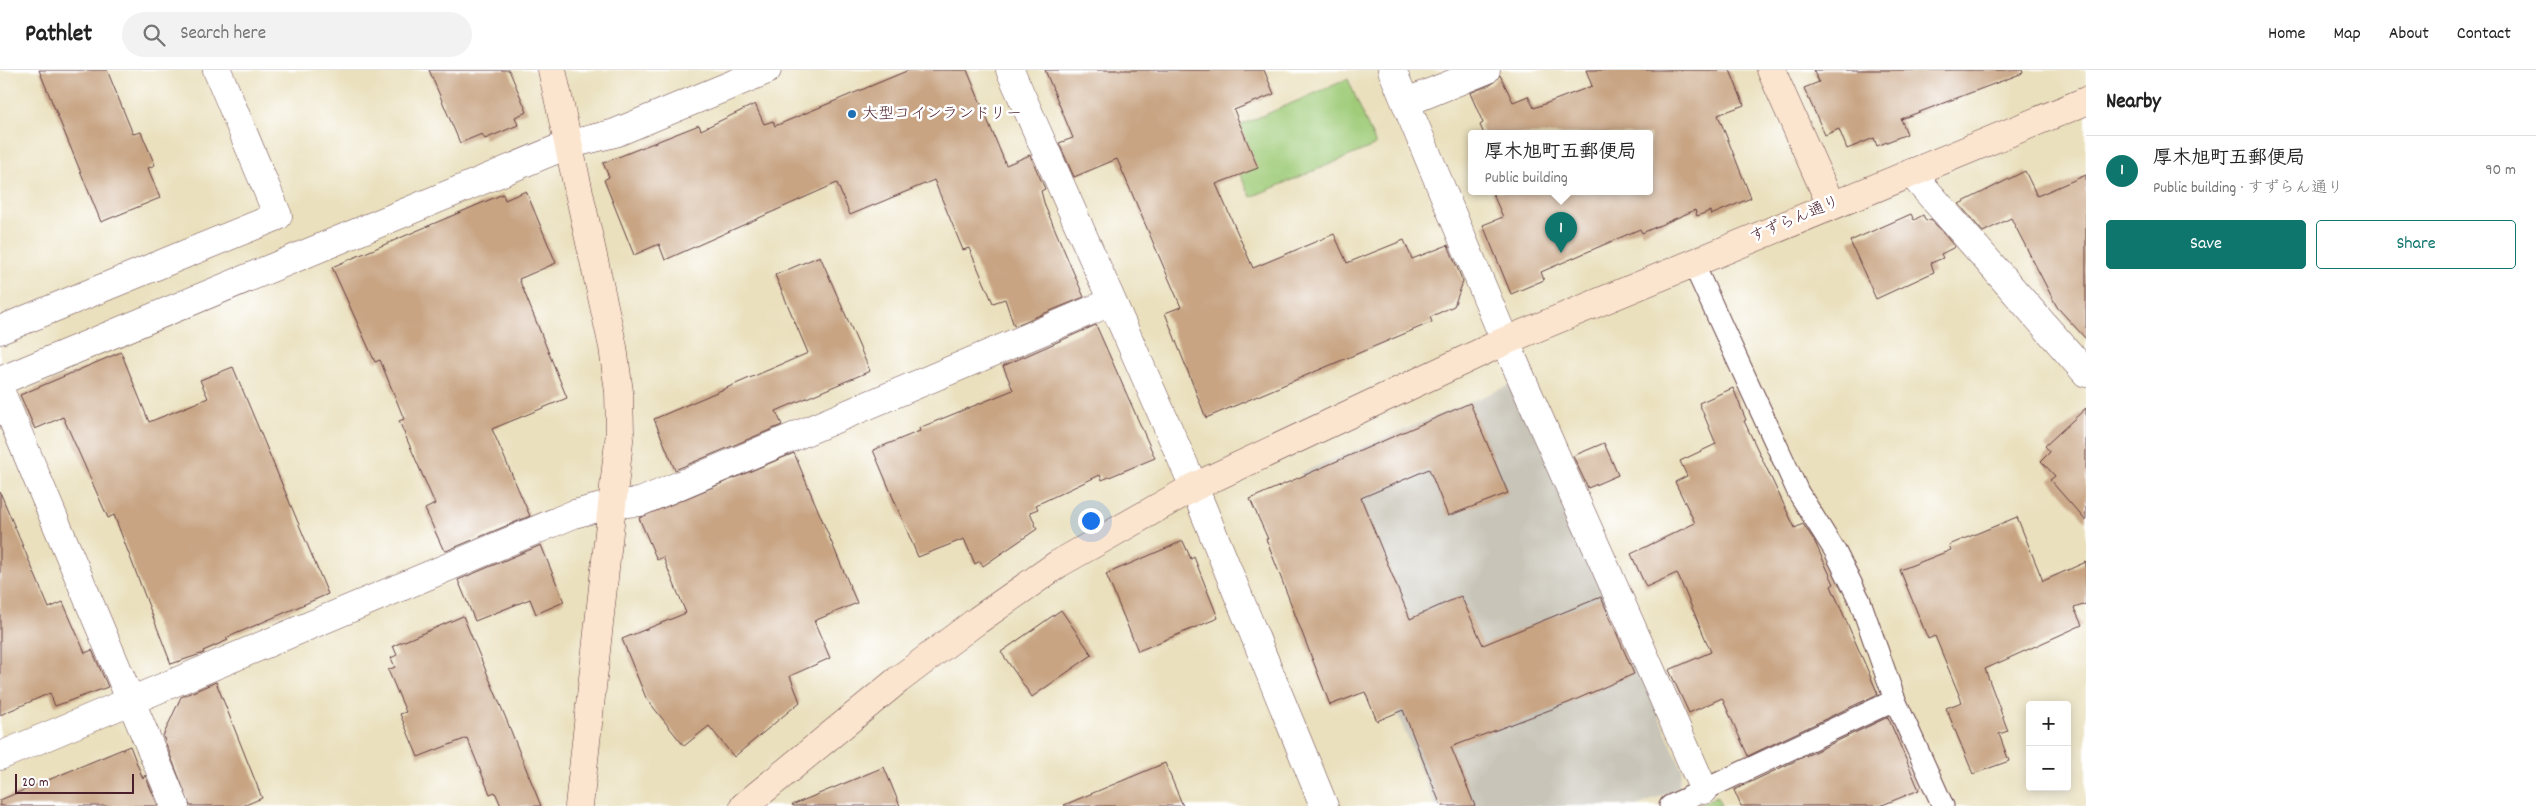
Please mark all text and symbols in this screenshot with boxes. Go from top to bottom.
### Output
search box [122,12,472,57]
text: Pathlet [25,18,92,52]
icon: search [140,21,168,49]
text: Search here [180,21,266,48]
text: Home [2268,22,2305,47]
text: Map [2333,22,2361,47]
text: About [2389,22,2429,47]
text: Contact [2457,22,2511,47]
text: Nearby [2106,88,2161,118]
place label: 大型コインランドリー [862,103,1022,126]
marker: 大型コインランドリー [846,108,858,120]
popup [1468,130,1653,195]
text: 厚木旭町五郵便局 [1484,140,1637,167]
text: 厚木旭町五郵便局 [2153,146,2305,173]
text: 1 [2120,159,2124,182]
text: 90 m [2485,159,2516,182]
text: Public building [1484,167,1568,190]
text: Public building · すずらん通り [2153,177,2343,200]
street label: すずらん通り [1746,191,1844,249]
pin: 1 [1545,212,1577,253]
button: Save [2106,220,2306,269]
button: Share [2316,220,2516,269]
your location [1078,508,1104,534]
map controls [2026,701,2071,791]
button: + [2026,701,2071,746]
button: − [2026,746,2071,791]
scale bar [15,771,134,794]
text: 20 m [22,773,49,793]

